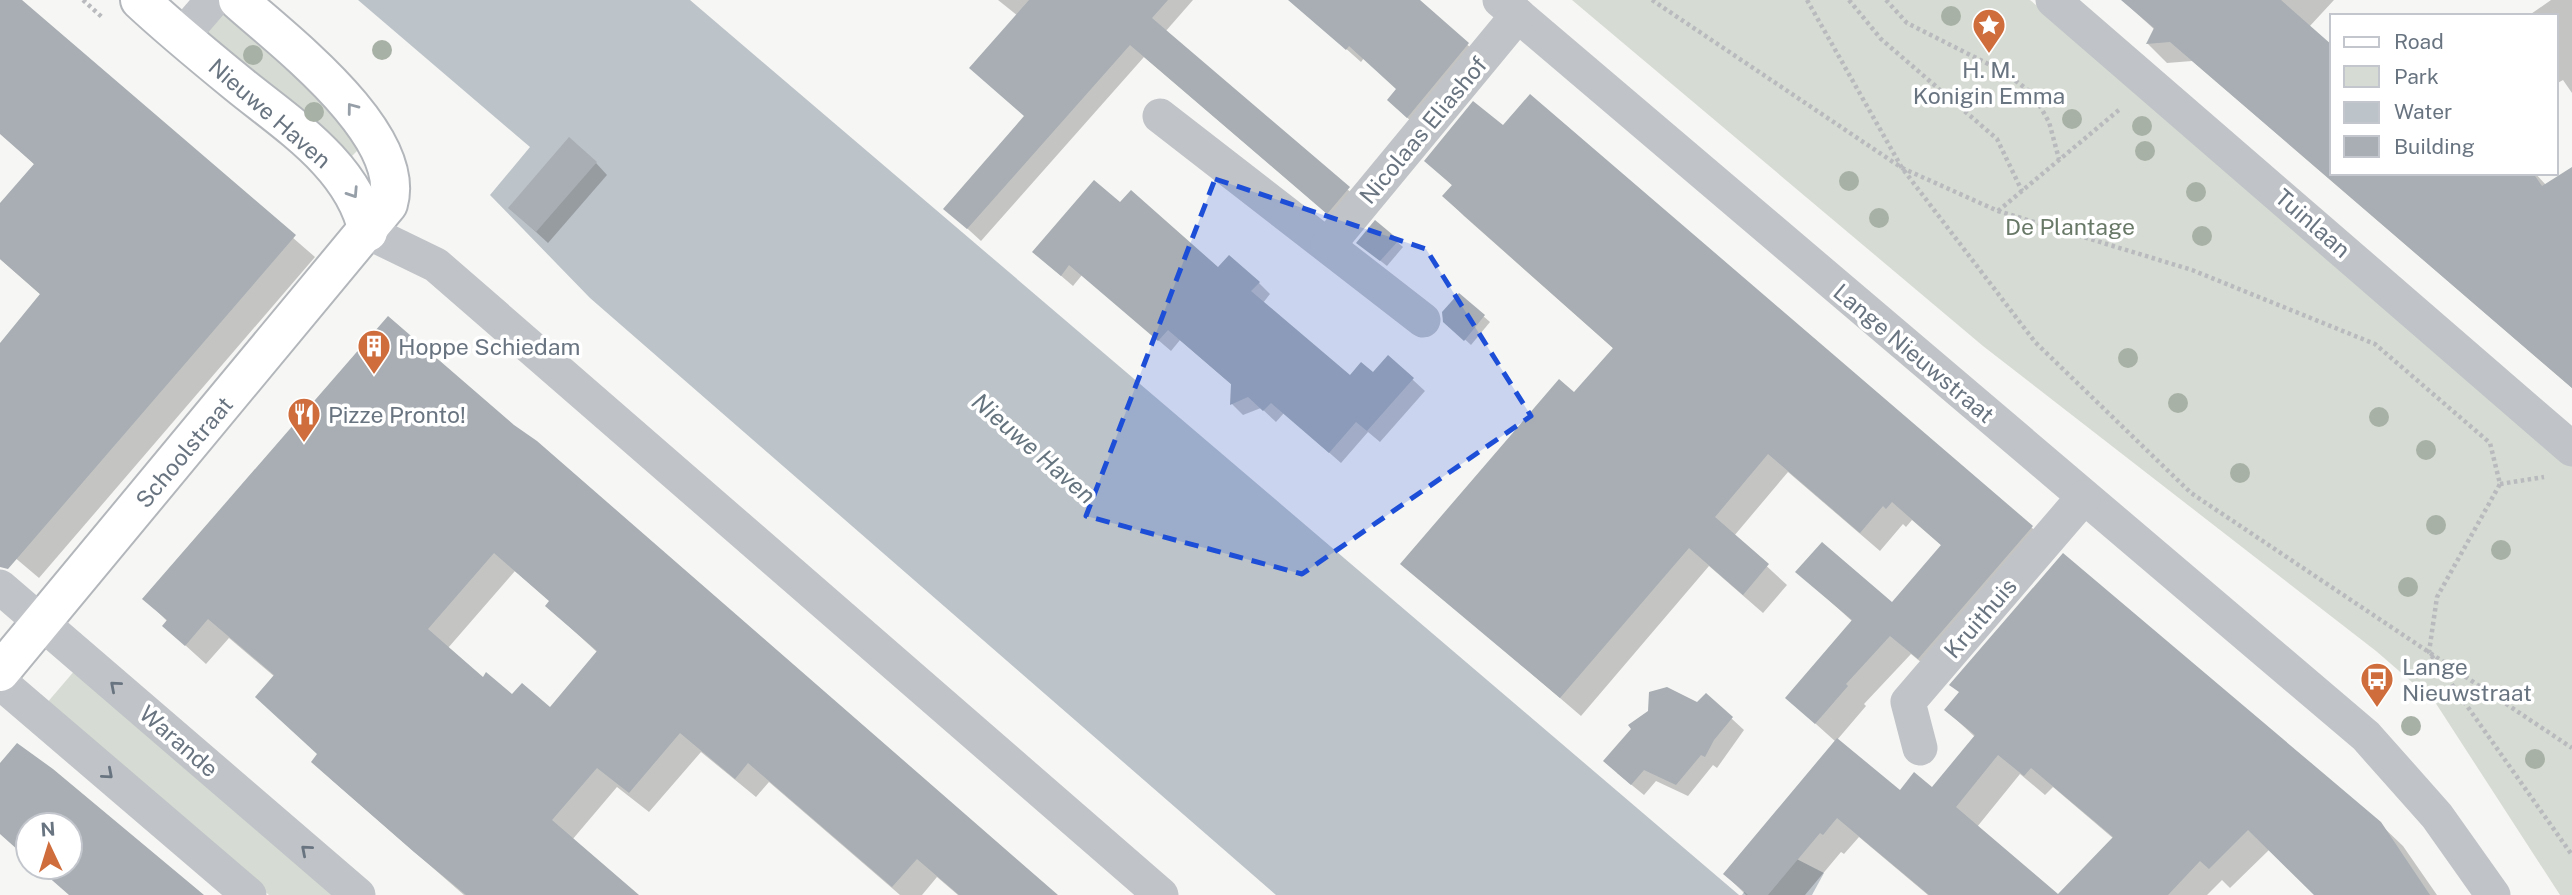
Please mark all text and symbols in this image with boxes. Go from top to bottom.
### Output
place icon: H. M. Konigin Emma [1970,6,2008,55]
legend [2330,14,2558,175]
text: Road [2394,29,2444,54]
street label: Nicolaas Eliashof [1354,51,1492,209]
street label: Nieuwe Haven [203,53,337,173]
place label: H. M. Konigin Emma [1913,56,2065,109]
text: Park [2394,64,2439,89]
text: Water [2394,99,2452,124]
one-way arrow [348,103,360,116]
text: Building [2394,134,2475,159]
street label: Tuinlaan [2270,183,2356,263]
one-way arrow [344,185,357,198]
park label: De Plantage [2005,213,2135,240]
street label: Lange Nieuwstraat [1828,278,2000,428]
building icon: Hoppe Schiedam [355,327,393,376]
place label: Hoppe Schiedam [398,333,580,360]
water label: Nieuwe Haven [967,387,1101,509]
street label: Schoolstraat [130,391,238,513]
restaurant icon: Pizze Pronto! [285,395,323,444]
place label: Pizze Pronto! [328,401,466,428]
street label: Kruithuis [1938,573,2022,663]
place label: Lange Nieuwstraat [2402,653,2532,706]
bus stop icon: Lange Nieuwstraat [2358,660,2396,709]
one-way arrow [111,682,124,694]
street label: Warande [134,700,224,782]
one-way arrow [99,766,112,778]
north arrow [14,811,84,881]
text: N [40,818,56,841]
one-way arrow [302,846,315,858]

